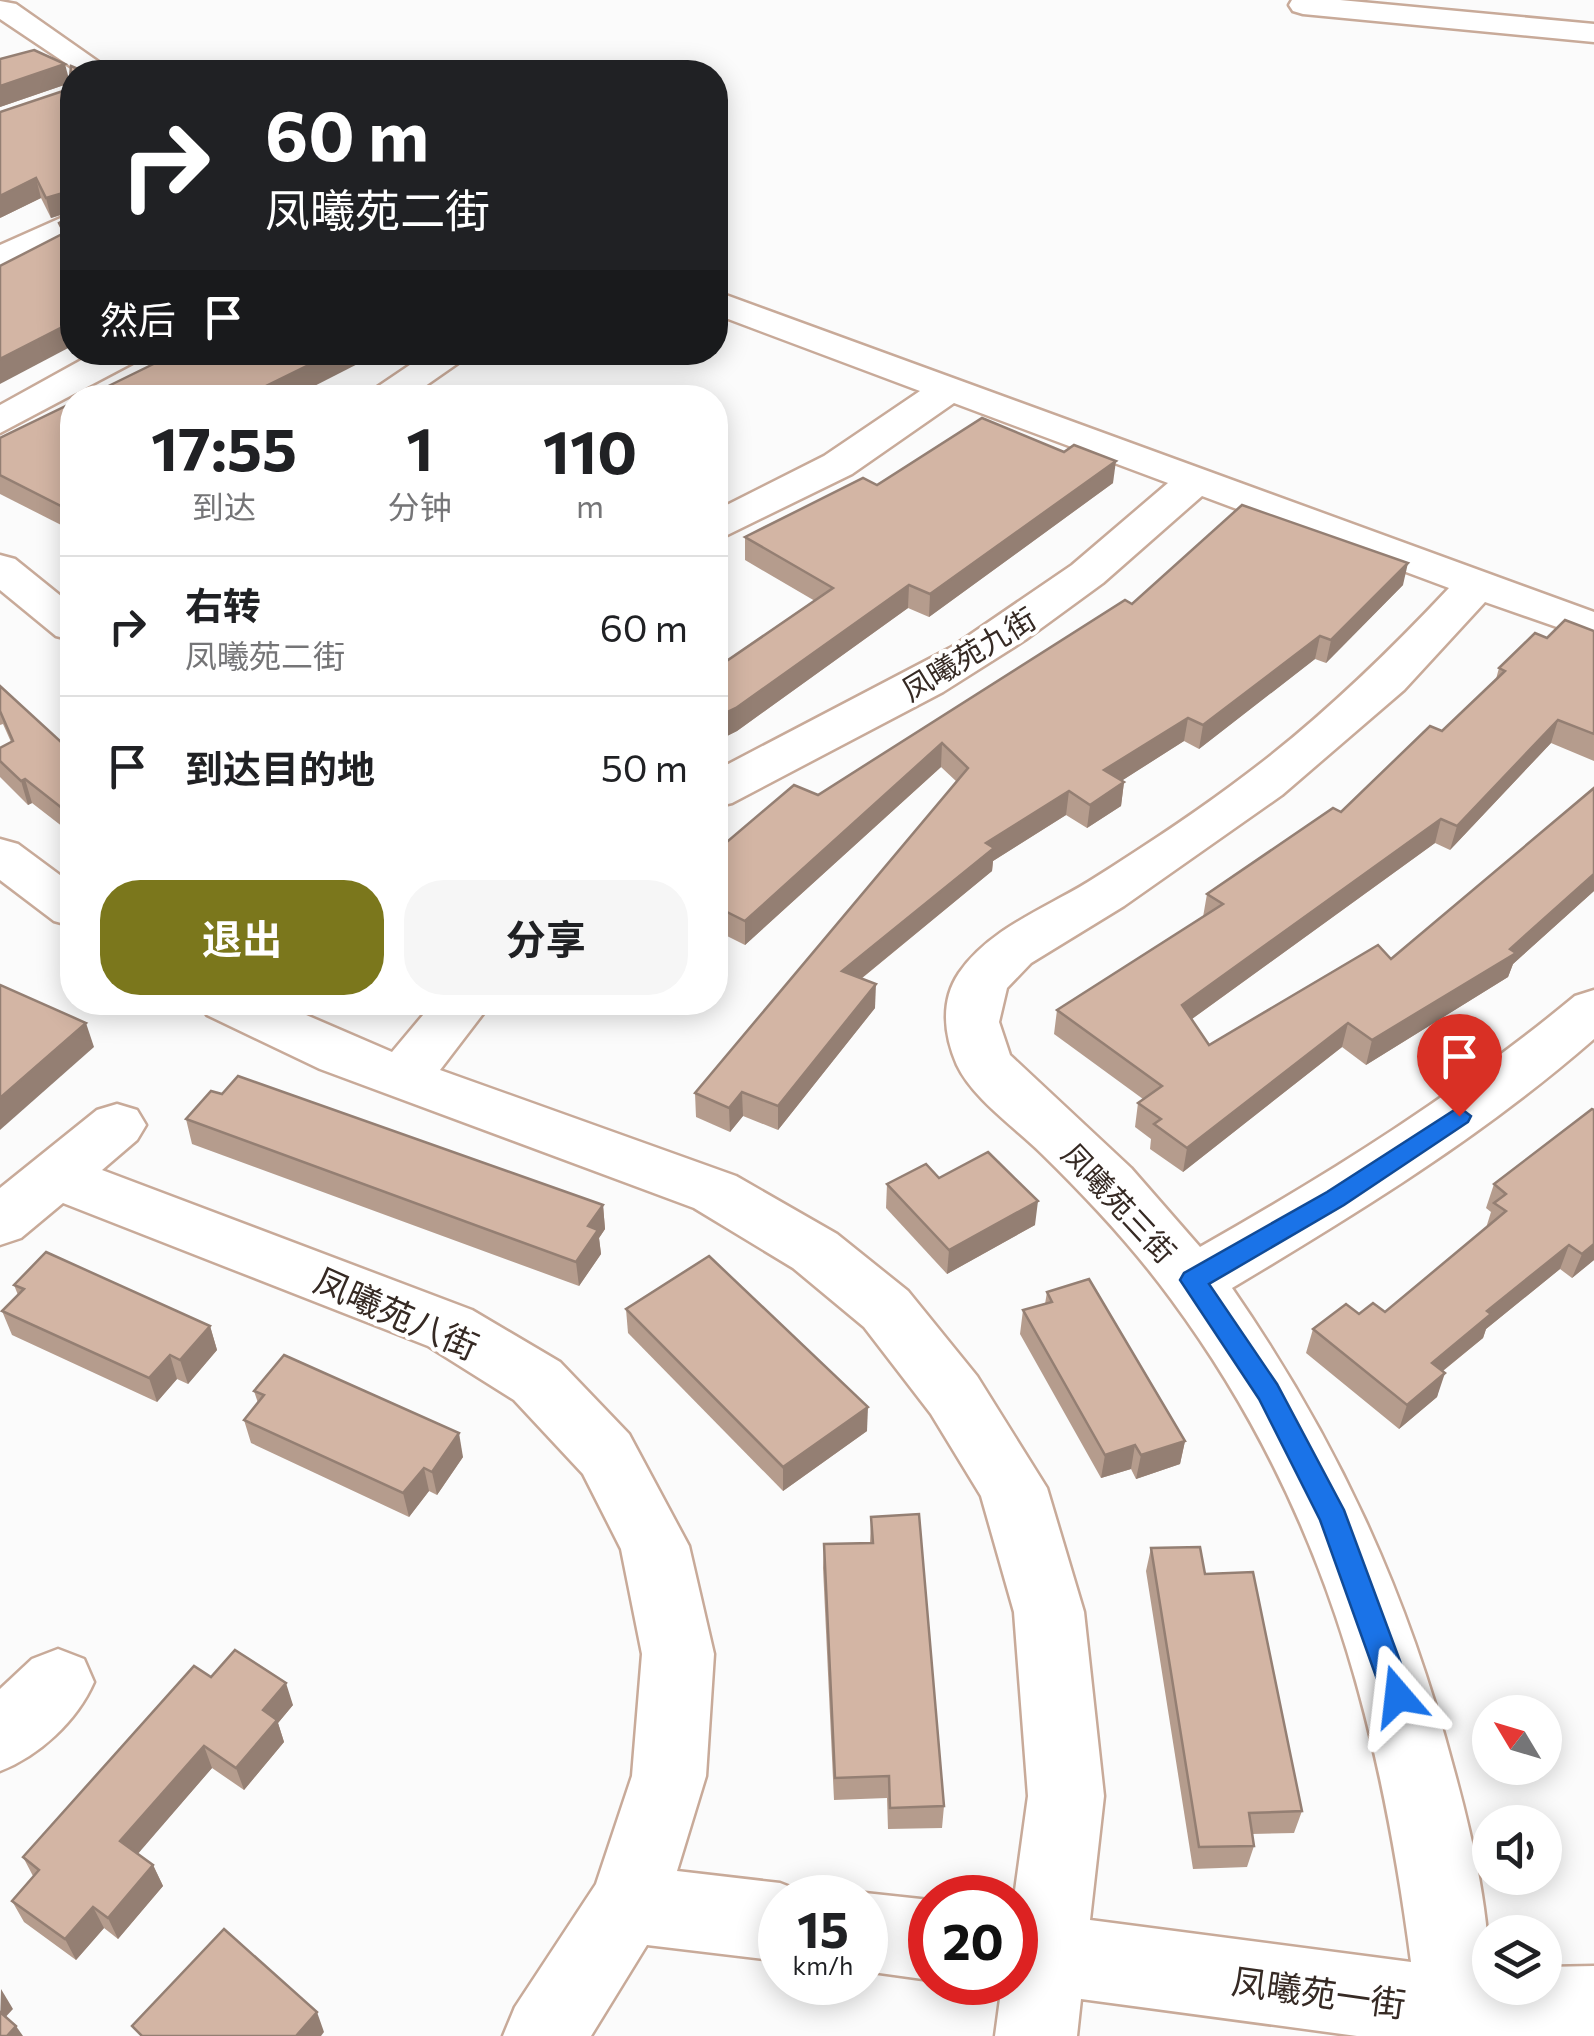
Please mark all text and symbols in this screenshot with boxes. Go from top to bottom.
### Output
text: 60 m [265,90,429,175]
icon: right [100,100,230,230]
text: 凤曦苑二街 [265,181,490,236]
icon: arrive [196,290,251,345]
text: 然后 [100,295,176,342]
text: 17:55 [151,410,297,483]
text: 1 [406,410,433,483]
text: 110 [543,413,637,486]
text: m [576,485,604,525]
text: 到达 [192,486,256,526]
text: 分钟 [388,486,452,526]
text: 右转 [185,581,261,628]
icon: right [100,599,155,654]
street label: 凤曦苑九街 [894,599,1042,707]
text: 60 m [600,603,688,650]
text: 凤曦苑二街 [185,635,345,675]
icon: arrive [100,739,155,794]
text: 50 m [601,743,688,790]
text: 到达目的地 [185,744,375,791]
button: 退出 [100,880,384,995]
button: 分享 [404,880,688,995]
pin [1417,1014,1502,1117]
icon: arrive [1432,1029,1487,1084]
street label: 凤曦苑三街 [1055,1135,1185,1269]
street label: 凤曦苑八街 [308,1257,486,1367]
position arrow [1346,1644,1450,1748]
north arrow [1472,1695,1562,1785]
map controls [1472,1695,1562,2005]
button: sound [1472,1805,1562,1895]
speed limit sign: 20 [908,1875,1038,2005]
text: 15 [797,1897,849,1958]
button: layers [1472,1915,1562,2005]
text: km/h [793,1950,853,1980]
street label: 凤曦苑一街 [1229,1958,1409,2024]

